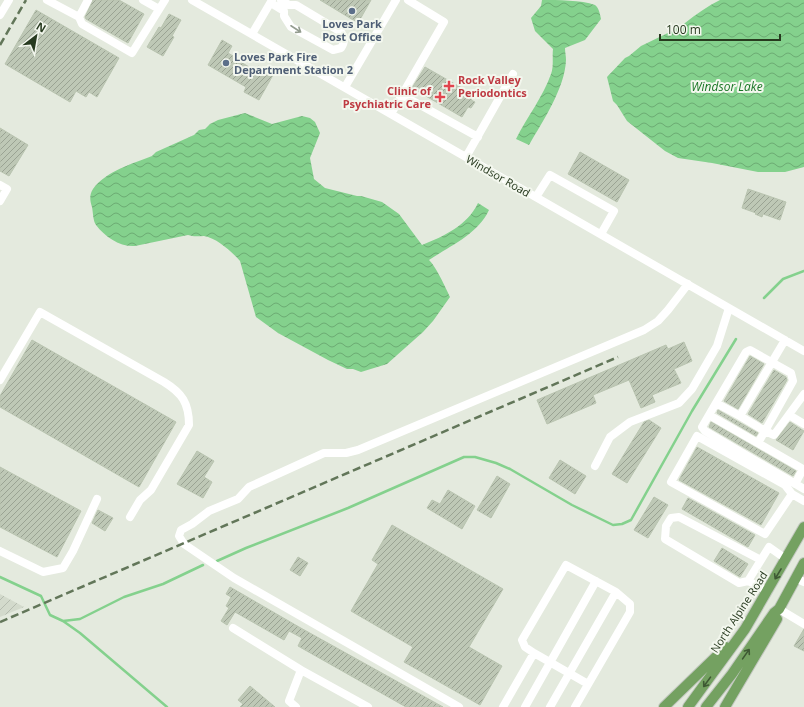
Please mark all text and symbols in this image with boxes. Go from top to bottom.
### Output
marker: Loves Park Post Office [347,6,357,16]
north arrow [16,16,56,56]
place label: Loves Park Post Office [322,16,382,44]
scale bar [660,16,780,42]
text: N [34,18,49,36]
text: 100 m [666,21,701,38]
one-way arrow [290,25,301,33]
place label: Loves Park Fire Department Station 2 [234,49,353,77]
marker: Loves Park Fire Department Station 2 [221,58,231,68]
place label: Rock Valley Periodontics [458,72,527,100]
water label: Windsor Lake [691,78,763,95]
marker: Rock Valley Periodontics [443,80,455,92]
place label: Clinic of Psychiatric Care [343,83,432,111]
marker: Clinic of Psychiatric Care [434,91,446,103]
street label: Windsor Road [463,151,533,200]
street label: North Alpine Road [707,568,771,655]
one-way arrow [774,568,782,579]
one-way arrow [742,648,750,659]
one-way arrow [702,676,711,687]

